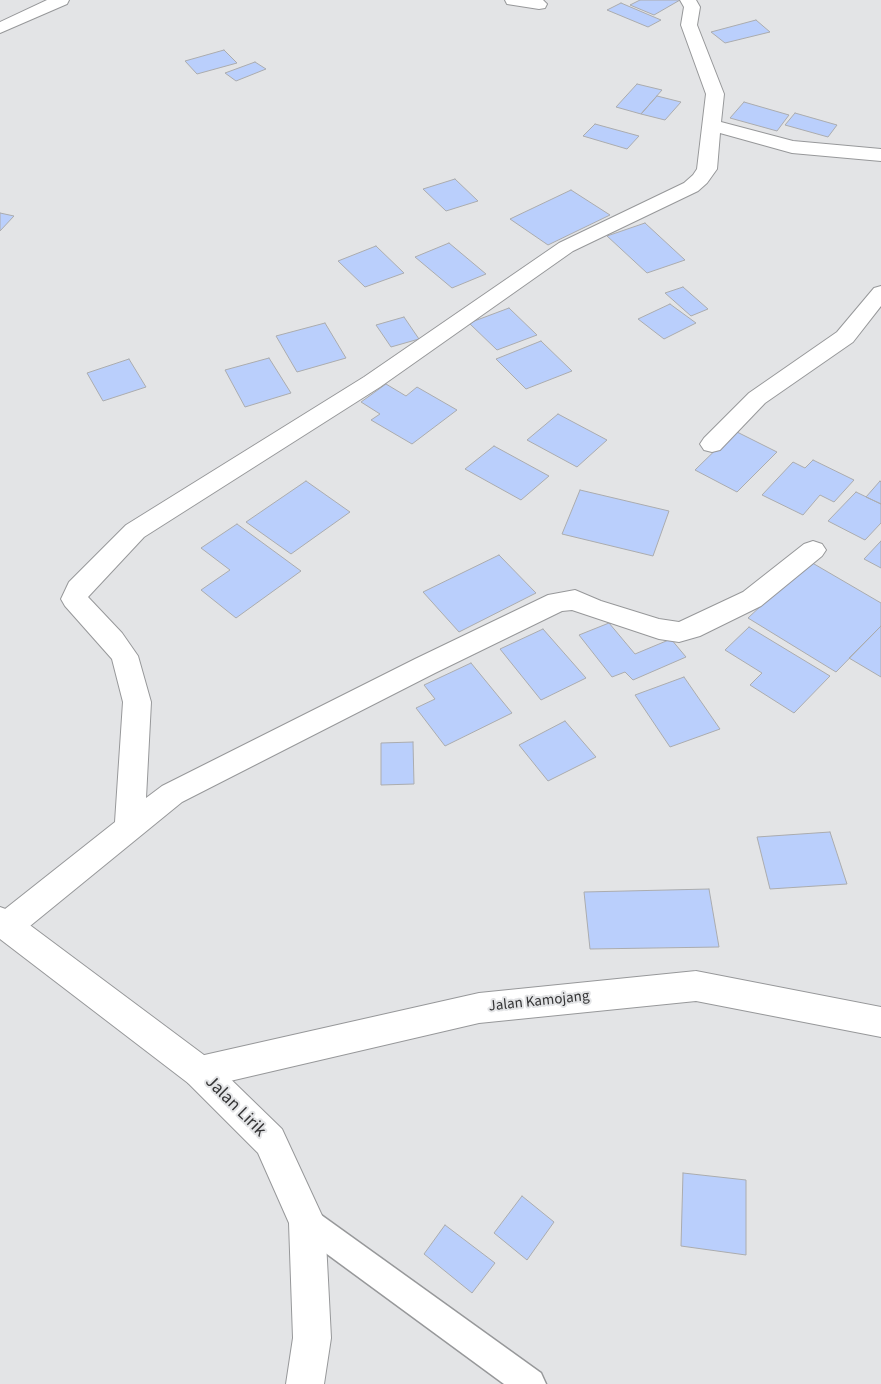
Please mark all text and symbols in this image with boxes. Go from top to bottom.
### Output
street label: Jalan Kamojang [488,988,590,1016]
street label: Jalan Lirik [200,1072,270,1142]

